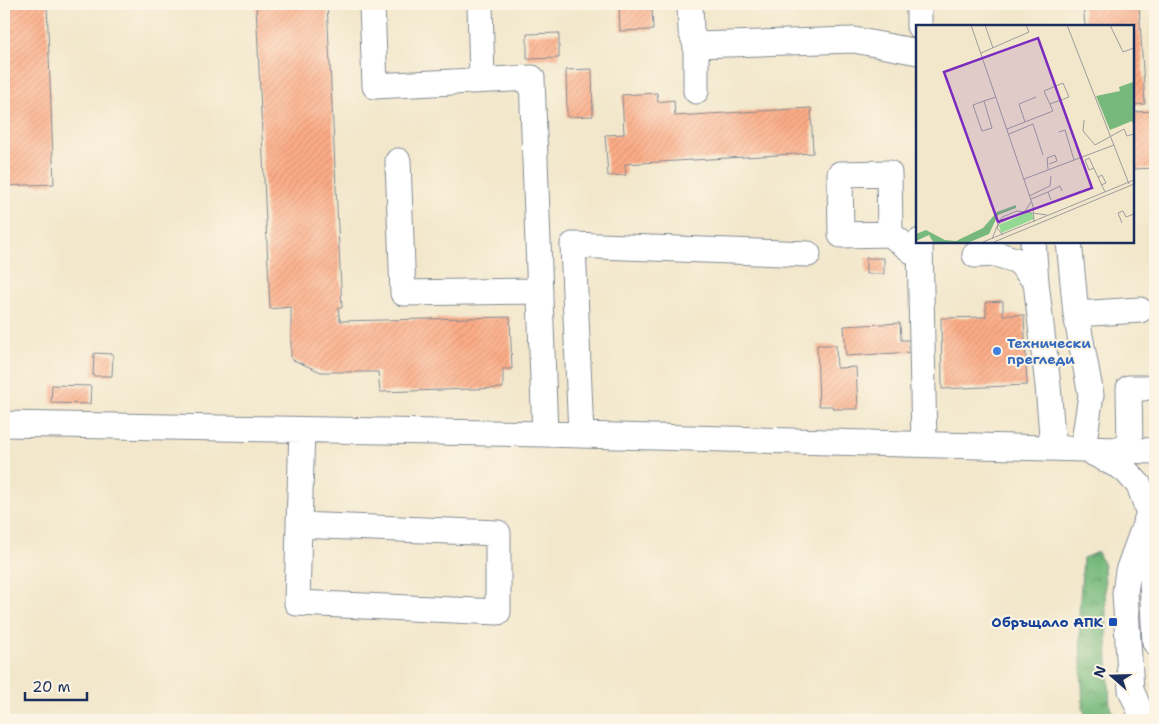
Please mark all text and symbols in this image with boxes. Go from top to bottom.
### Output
inset map [916,25,1134,242]
place label: Технически прегледи [1007,334,1091,368]
marker: Технически прегледи [991,345,1003,357]
place label: Обръщало АПК [991,613,1103,631]
marker: Обръщало АПК [1107,616,1119,628]
north arrow [1086,652,1136,702]
text: N [1089,663,1110,680]
scale bar [25,669,88,701]
text: 20 m [32,677,71,697]

